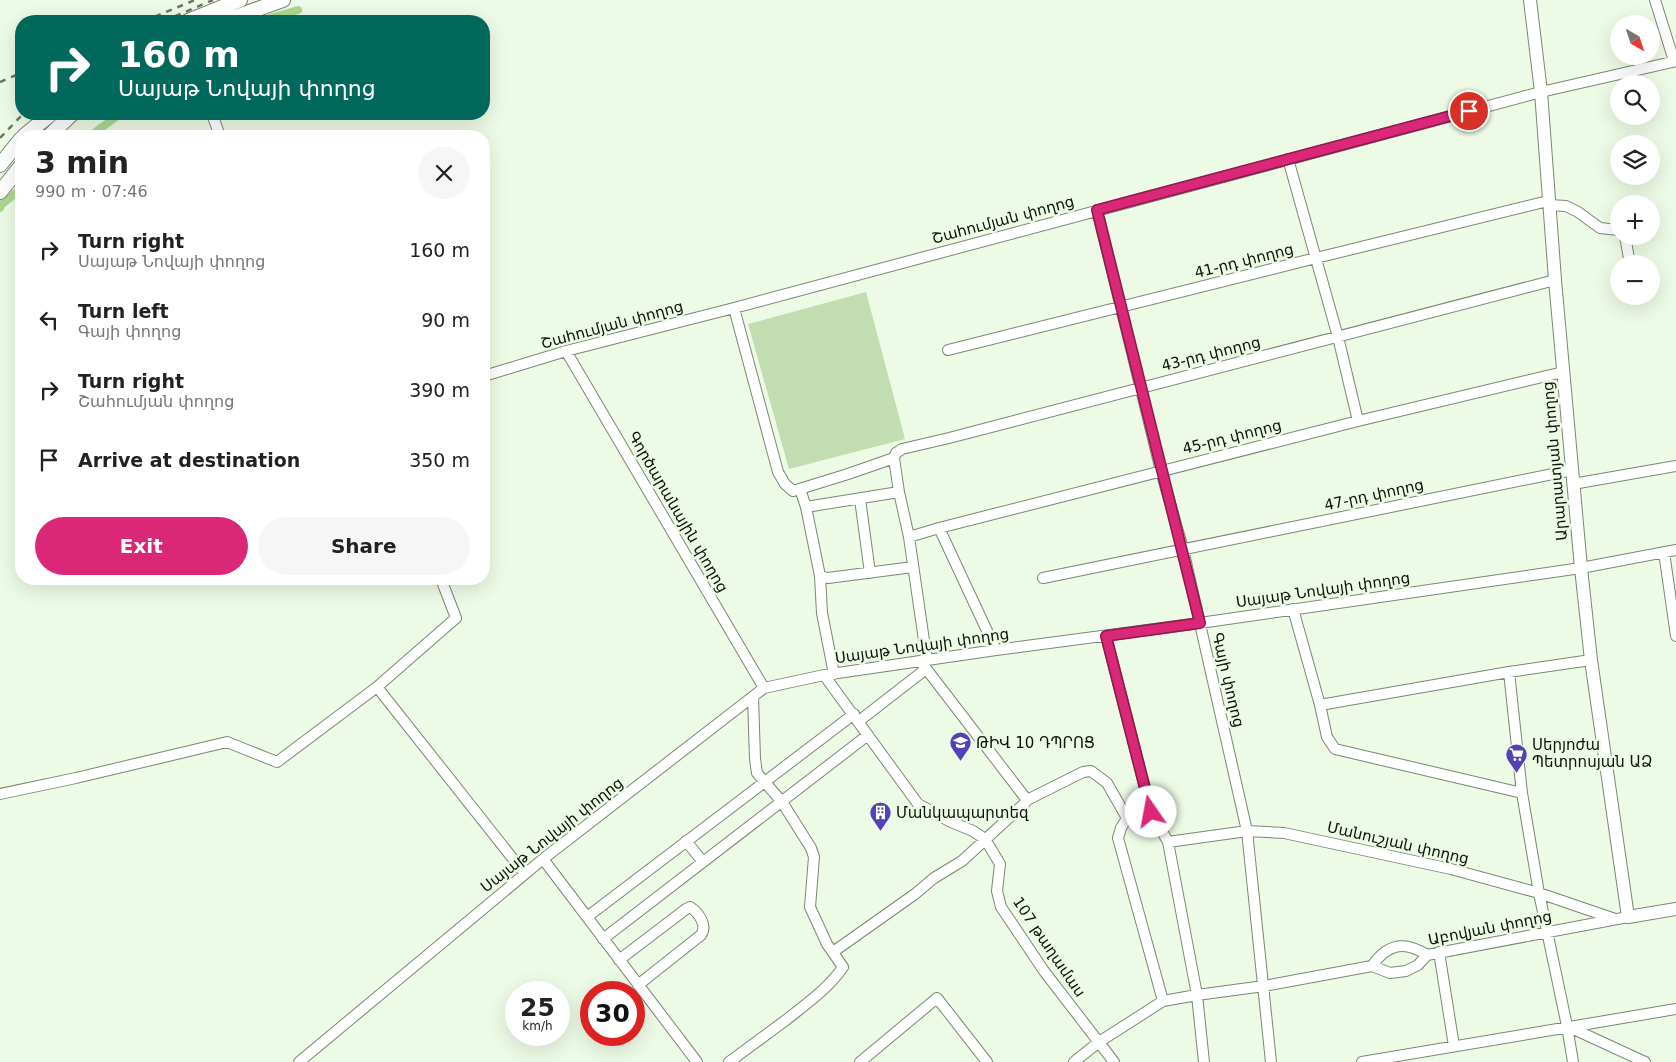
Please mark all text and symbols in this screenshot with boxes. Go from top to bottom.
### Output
north arrow [1610,15,1660,65]
map controls [1610,15,1660,305]
icon: right [35,35,100,100]
text: 160 m [118,35,240,75]
button: search [1610,75,1660,125]
text: Սայաթ Նովայի փողոց [118,76,376,101]
pin [1448,90,1490,132]
icon: arrive [1455,97,1483,125]
button: layers [1610,135,1660,185]
text: 3 min [35,145,129,180]
button: close [418,147,470,199]
text: 990 m · 07:46 [35,182,148,201]
street label: Շահումյան փողոց [930,192,1076,248]
button: + [1610,195,1660,245]
text: Turn right [78,230,184,252]
icon: right [35,236,63,264]
text: 160 m [409,239,470,261]
street label: 41-րդ փողոց [1193,240,1295,282]
text: Սայաթ Նովայի փողոց [78,252,265,271]
button: − [1610,255,1660,305]
street label: Շահումյան փողոց [539,297,685,353]
text: Turn left [78,300,169,322]
icon: left [35,306,63,334]
text: 90 m [421,309,470,331]
text: Գայի փողոց [78,322,181,341]
street label: 43-րդ փողոց [1160,333,1262,375]
text: Turn right [78,370,184,392]
icon: right [35,376,63,404]
text: 390 m [409,379,470,401]
street label: Արարատյան փողոց [1539,381,1571,541]
text: Շահումյան փողոց [78,392,234,411]
street label: 45-րդ փողոց [1181,416,1283,458]
street label: Գործարանային փողոց [624,428,732,596]
icon: arrive [35,446,63,474]
text: Arrive at destination [78,449,300,471]
text: 350 m [409,449,470,471]
street label: 47-րդ փողոց [1323,476,1425,514]
button: Exit [35,517,248,575]
button: Share [258,517,470,575]
street label: Սայաթ Նովայի փողոց [1235,569,1411,611]
street label: Սայաթ Նովայի փողոց [834,625,1010,667]
street label: Գայի փողոց [1208,631,1248,729]
school or university icon: ԹԻՎ 10 ԴՊՐՈՑ [948,731,972,762]
place label: ԹԻՎ 10 ԴՊՐՈՑ [976,734,1095,752]
place label: Սերյոժա Պետրոսյան ԱՁ [1532,736,1653,771]
supermarket icon: Սերյոժա Պետրոսյան ԱՁ [1504,742,1528,773]
street label: Սայաթ Նովայի փողոց [477,774,627,896]
position arrow [1124,785,1176,837]
building icon: Մանկապարտեզ [868,801,892,832]
place label: Մանկապարտեզ [896,804,1029,822]
street label: Մանուշյան փողոց [1325,818,1471,868]
street label: 107 թաղամաս [1009,894,1089,1000]
street label: Աբովյան փողոց [1427,907,1553,949]
speed limit sign: 30 [580,981,645,1046]
text: 25 [520,993,555,1022]
text: km/h [522,1019,553,1033]

